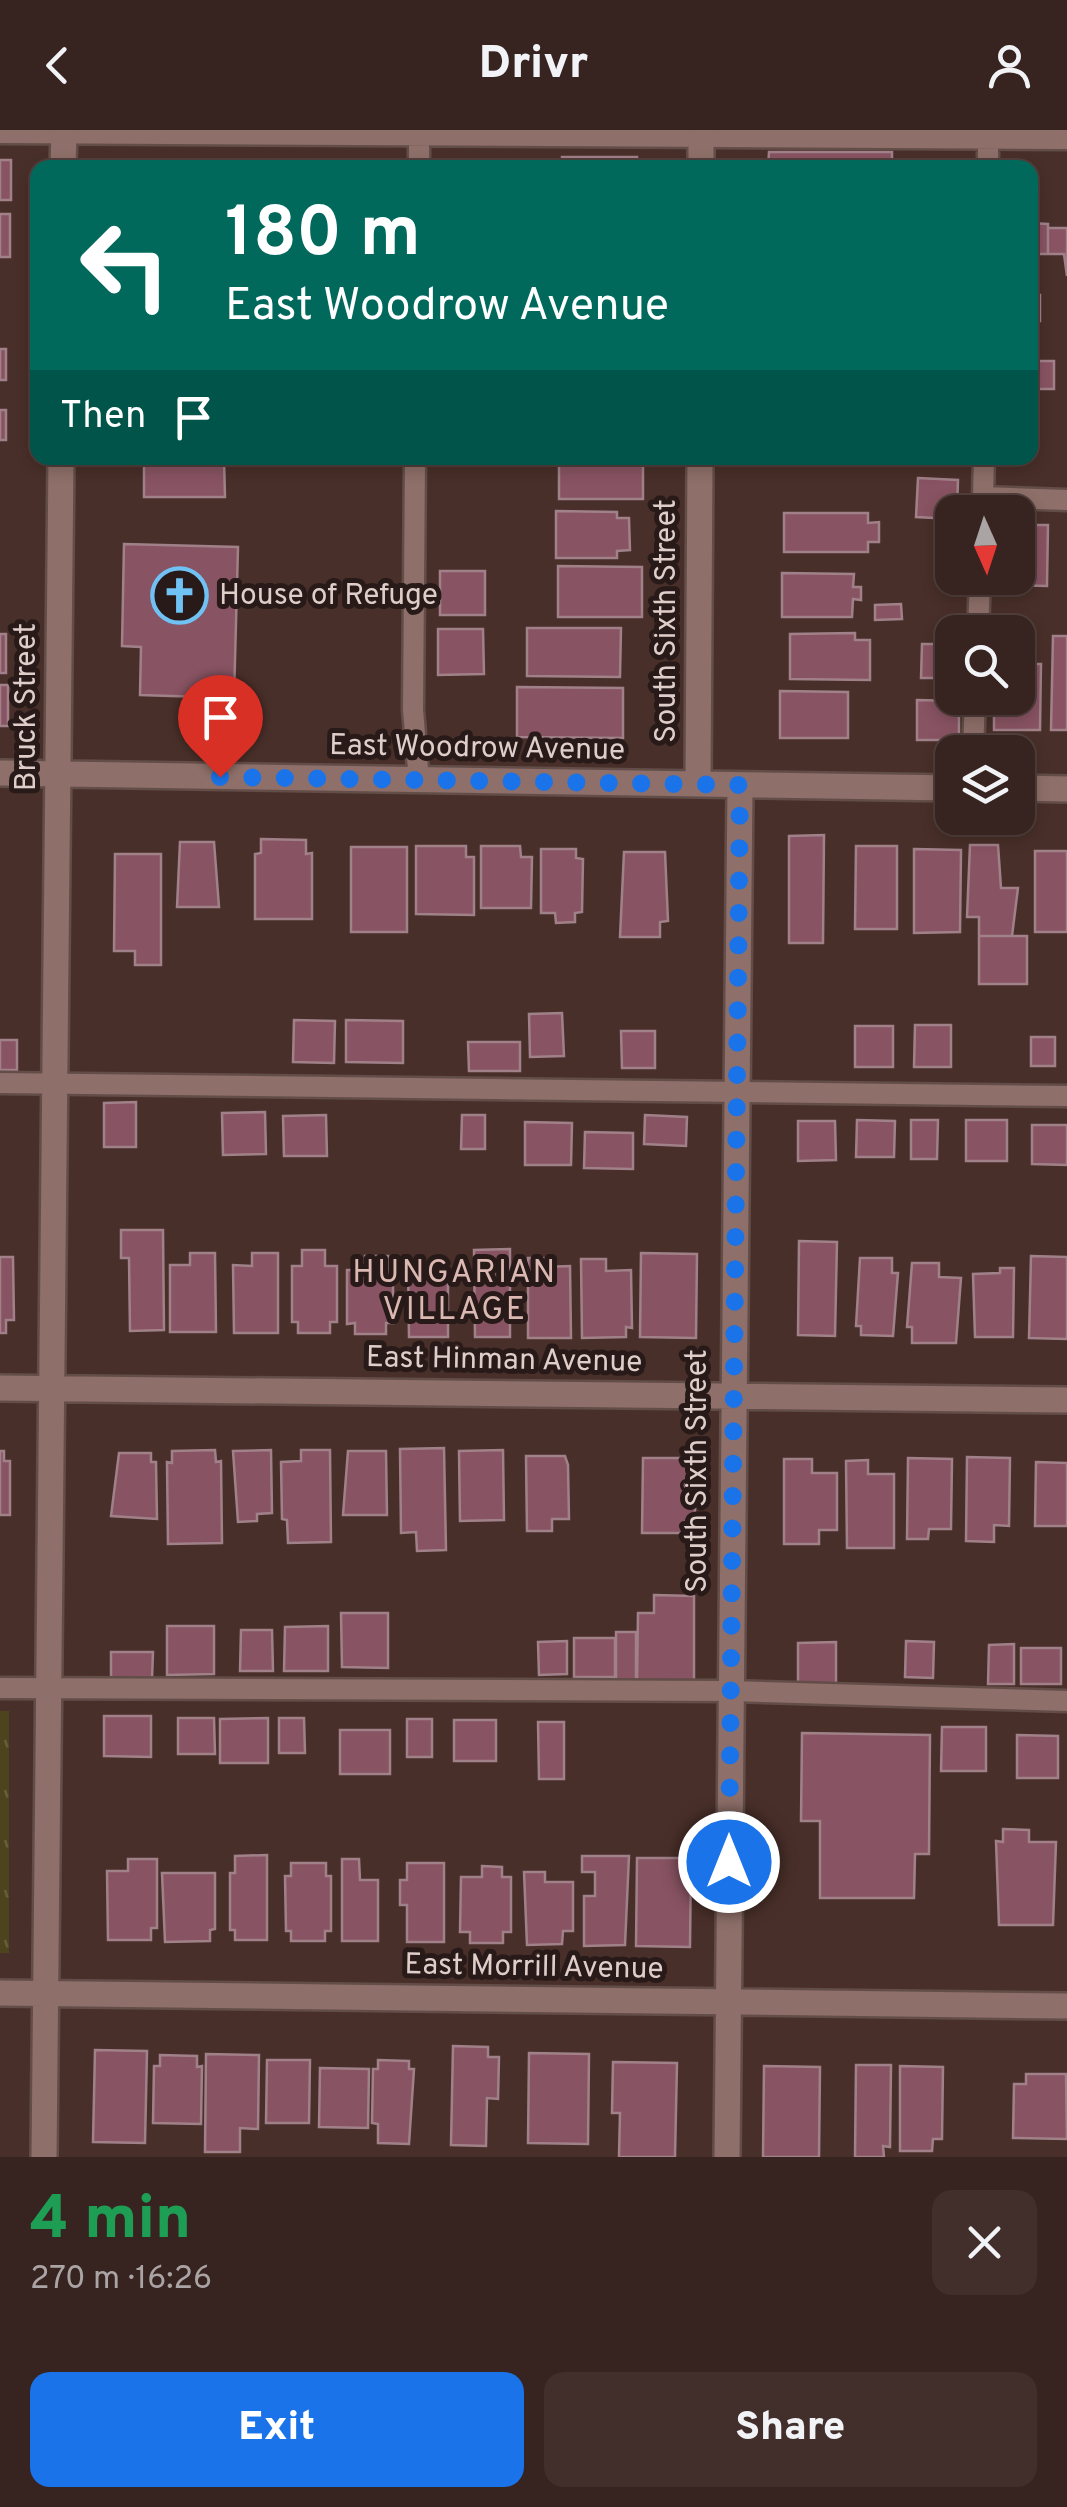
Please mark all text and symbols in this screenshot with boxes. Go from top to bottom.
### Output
text: Drivr [479,37,588,94]
icon: back [30,38,85,93]
icon: person [982,38,1037,93]
text: 180 m [225,192,421,281]
icon: left [60,200,190,330]
text: East Woodrow Avenue [225,279,669,336]
icon: arrive [166,390,221,445]
text: Then [60,393,146,442]
north arrow [935,495,1035,595]
map controls [935,495,1035,835]
street label: South Sixth Street [649,499,686,743]
church icon: House of Refuge [150,566,210,626]
place label: House of Refuge [219,578,438,615]
button: search [935,615,1035,715]
street label: Bruck Street [9,623,46,791]
pin [178,675,263,778]
icon: arrive [193,690,248,745]
street label: East Woodrow Avenue [329,728,625,770]
button: layers [935,735,1035,835]
district label: HUNGARIAN VILLAGE [352,1254,558,1331]
street label: East Hinman Avenue [365,1340,643,1382]
street label: South Sixth Street [680,1349,717,1593]
position arrow [677,1810,781,1914]
street label: East Morrill Avenue [404,1947,664,1989]
text: 4 min [30,2184,191,2260]
button: close [932,2190,1037,2295]
text: 270 m · 16:26 [30,2260,212,2300]
button: Exit [30,2372,524,2487]
button: Share [544,2372,1037,2487]

